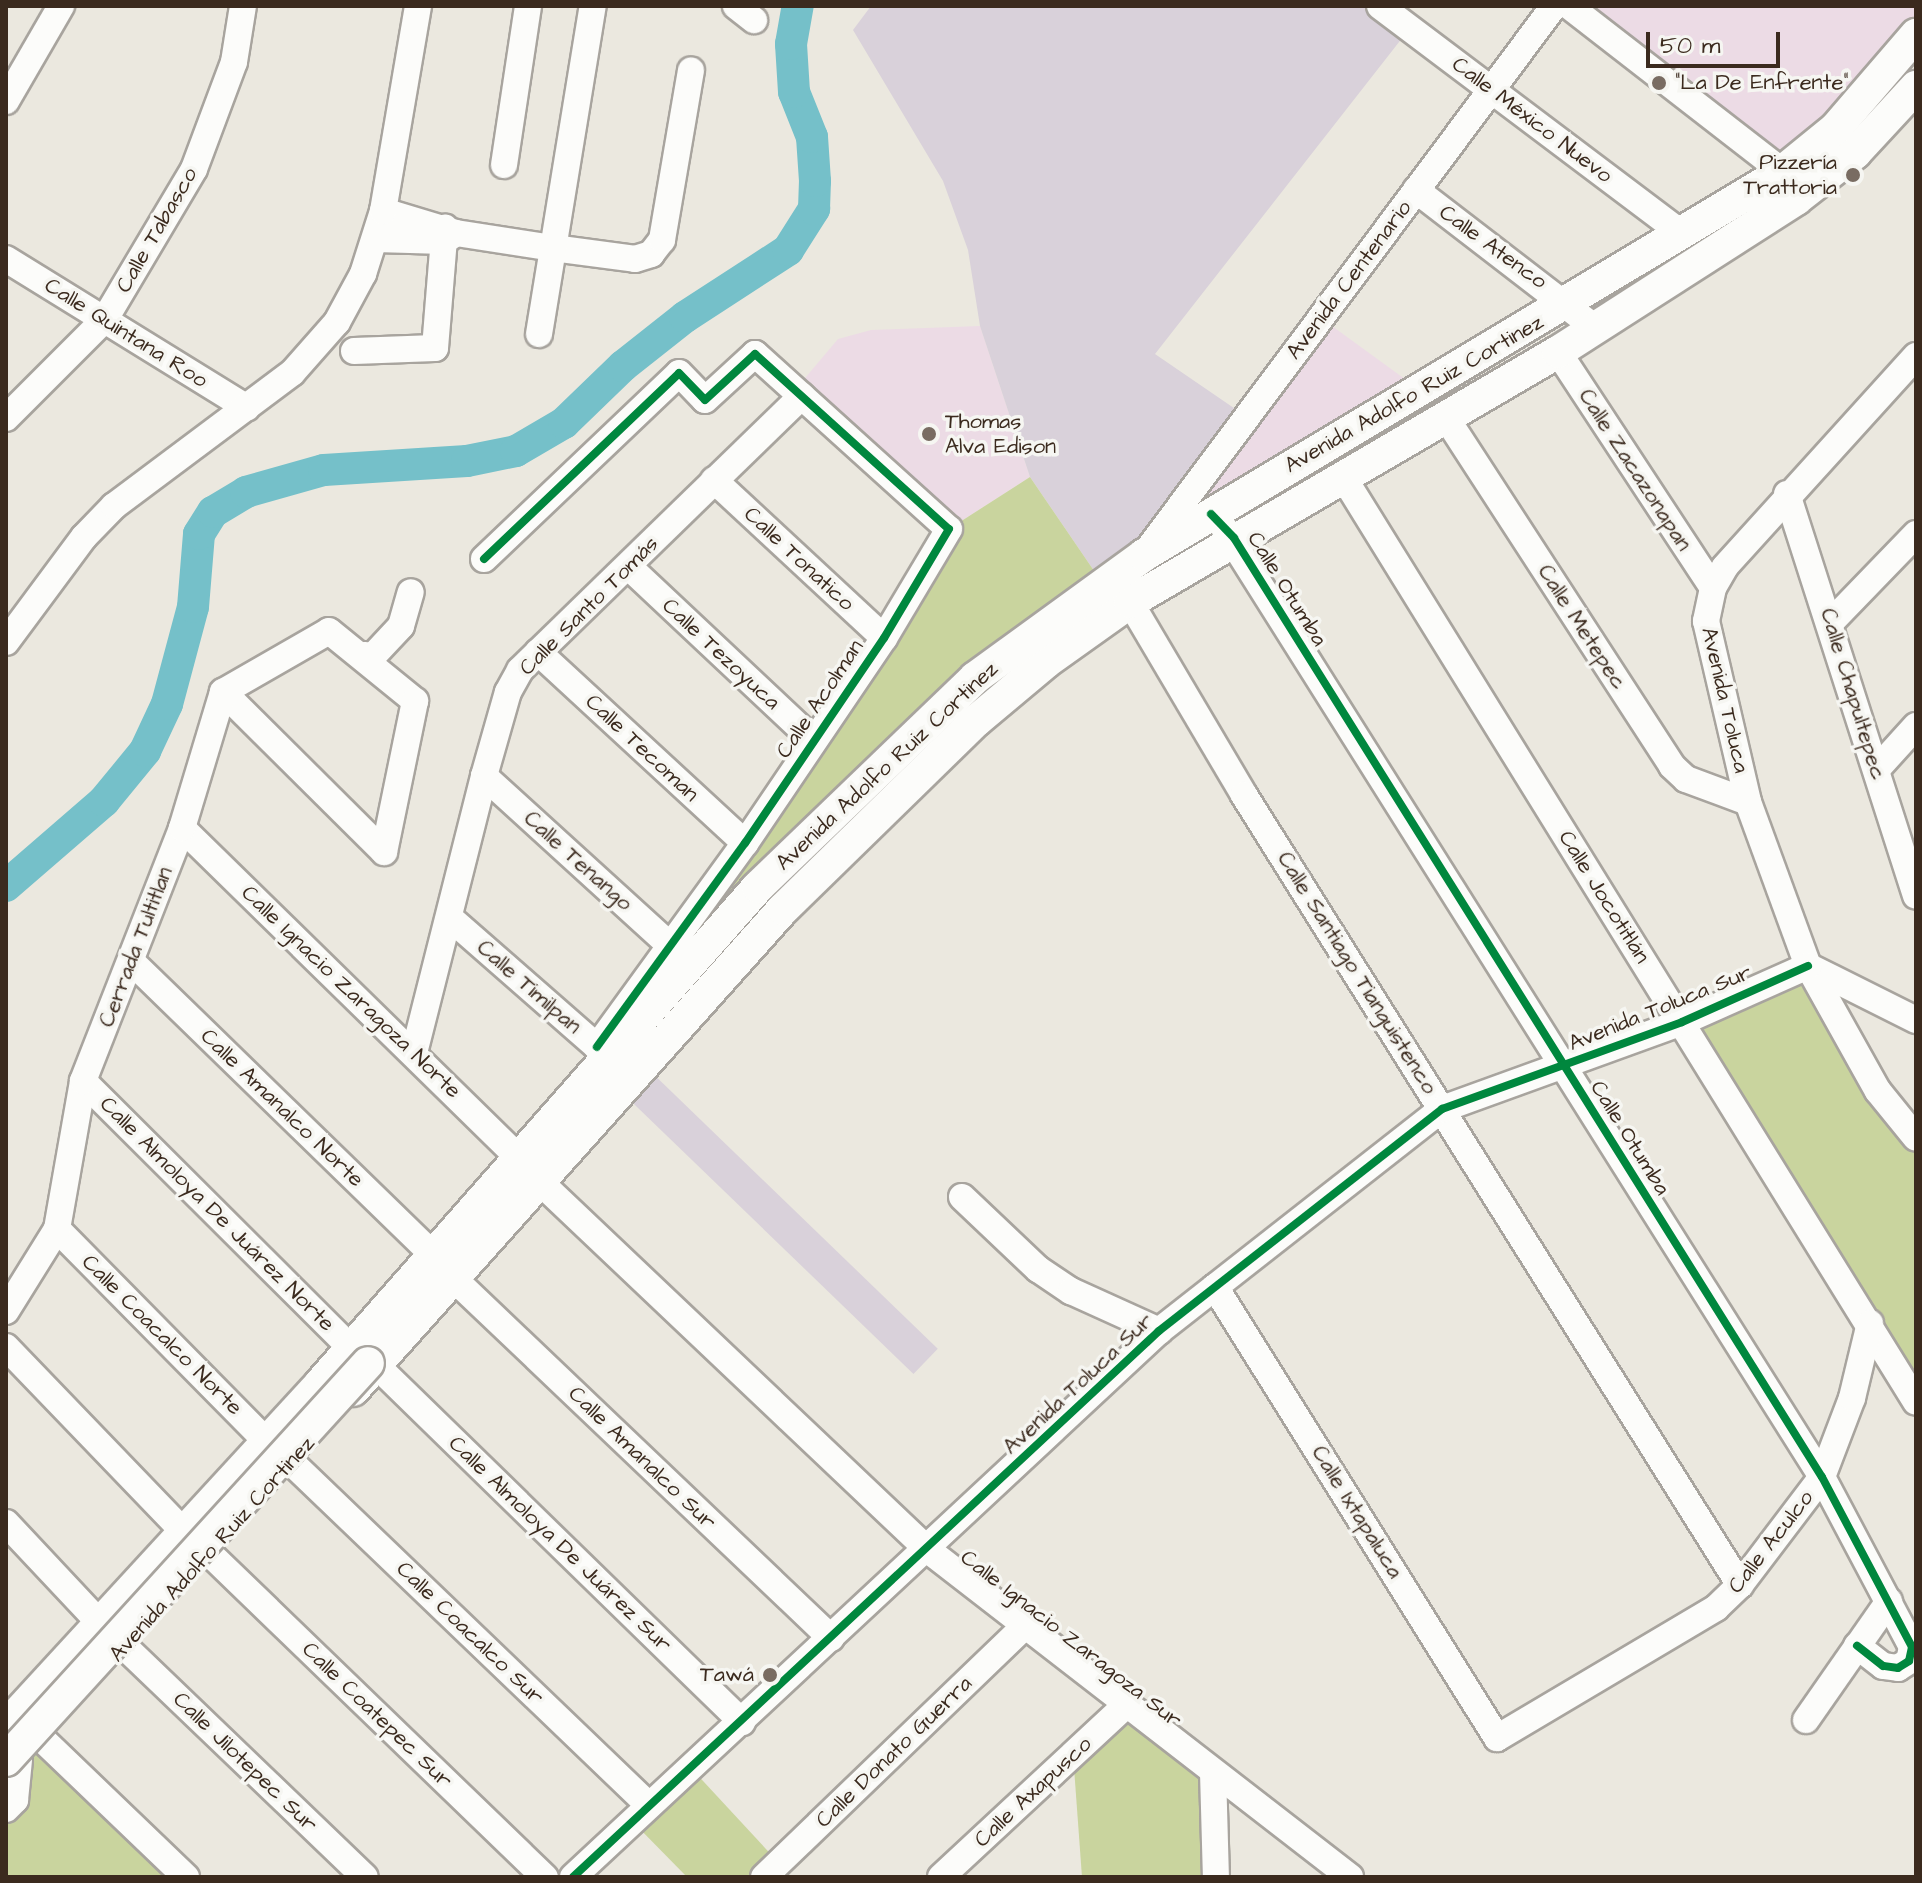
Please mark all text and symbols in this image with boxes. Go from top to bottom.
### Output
scale bar [1650,16,1784,66]
text: 50 m [1660,29,1720,63]
street label: Calle México Nuevo [1447,51,1617,189]
place label: "La De Enfrente" [1675,70,1849,96]
marker: "La De Enfrente" [1650,74,1668,92]
place label: Pizzería Trattoria [1743,149,1837,200]
street label: Calle Tabasco [111,163,203,297]
marker: Pizzería Trattoria [1844,166,1862,184]
street label: Avenida Centenario [1281,195,1417,365]
street label: Calle Atenco [1434,199,1552,295]
street label: Calle Quintana Roo [40,272,212,394]
street label: Avenida Adolfo Ruiz Cortinez [1280,309,1548,479]
street label: Calle Zacazonapan [1573,384,1697,556]
place label: Thomas Alva Edison [945,408,1056,460]
marker: Thomas Alva Edison [920,425,938,443]
street label: Calle Tonatico [738,501,860,617]
street label: Calle Otumba [1241,527,1333,651]
street label: Calle Santo Tomás [514,531,664,681]
street label: Calle Metepec [1532,560,1632,694]
street label: Calle Tezoyuca [657,593,785,715]
street label: Calle Chapultepec [1814,605,1892,783]
street label: Avenida Toluca [1695,625,1755,775]
street label: Calle Acolman [771,635,869,763]
street label: Avenida Adolfo Ruiz Cortinez [770,656,1004,876]
street label: Calle Tecoman [580,689,704,807]
street label: Calle Tenango [518,805,638,917]
street label: Calle Jocotitlán [1553,826,1655,968]
street label: Calle Santiago Tianguistenco [1271,847,1443,1099]
street label: Cerrada Tultitlan [93,863,179,1031]
street label: Calle Ignacio Zaragoza Norte [236,880,466,1104]
street label: Calle Timilpan [471,934,587,1040]
street label: Avenida Toluca Sur [1565,959,1755,1057]
street label: Calle Amanalco Norte [195,1023,369,1193]
street label: Calle Otumba [1584,1076,1676,1200]
street label: Calle Almoloya De Juárez Norte [94,1091,340,1337]
street label: Calle Coacalco Norte [76,1249,248,1421]
street label: Avenida Toluca Sur [998,1308,1158,1460]
street label: Calle Amanalco Sur [563,1381,721,1535]
street label: Calle Almoloya De Juárez Sur [443,1430,677,1658]
street label: Avenida Adolfo Ruiz Cortinez [104,1431,320,1667]
street label: Calle Ixtapaluca [1306,1441,1408,1583]
street label: Calle Aculco [1723,1485,1819,1599]
street label: Calle Ignacio Zaragoza Sur [955,1544,1187,1734]
street label: Calle Coacalco Sur [391,1556,549,1710]
street label: Calle Coatepec Sur [296,1637,458,1793]
place label: Tawá [700,1662,754,1688]
marker: Tawá [761,1666,779,1684]
street label: Calle Donato Guerra [810,1671,978,1833]
street label: Calle Jilotepec Sur [167,1686,323,1838]
street label: Calle Axapusco [969,1731,1097,1853]

